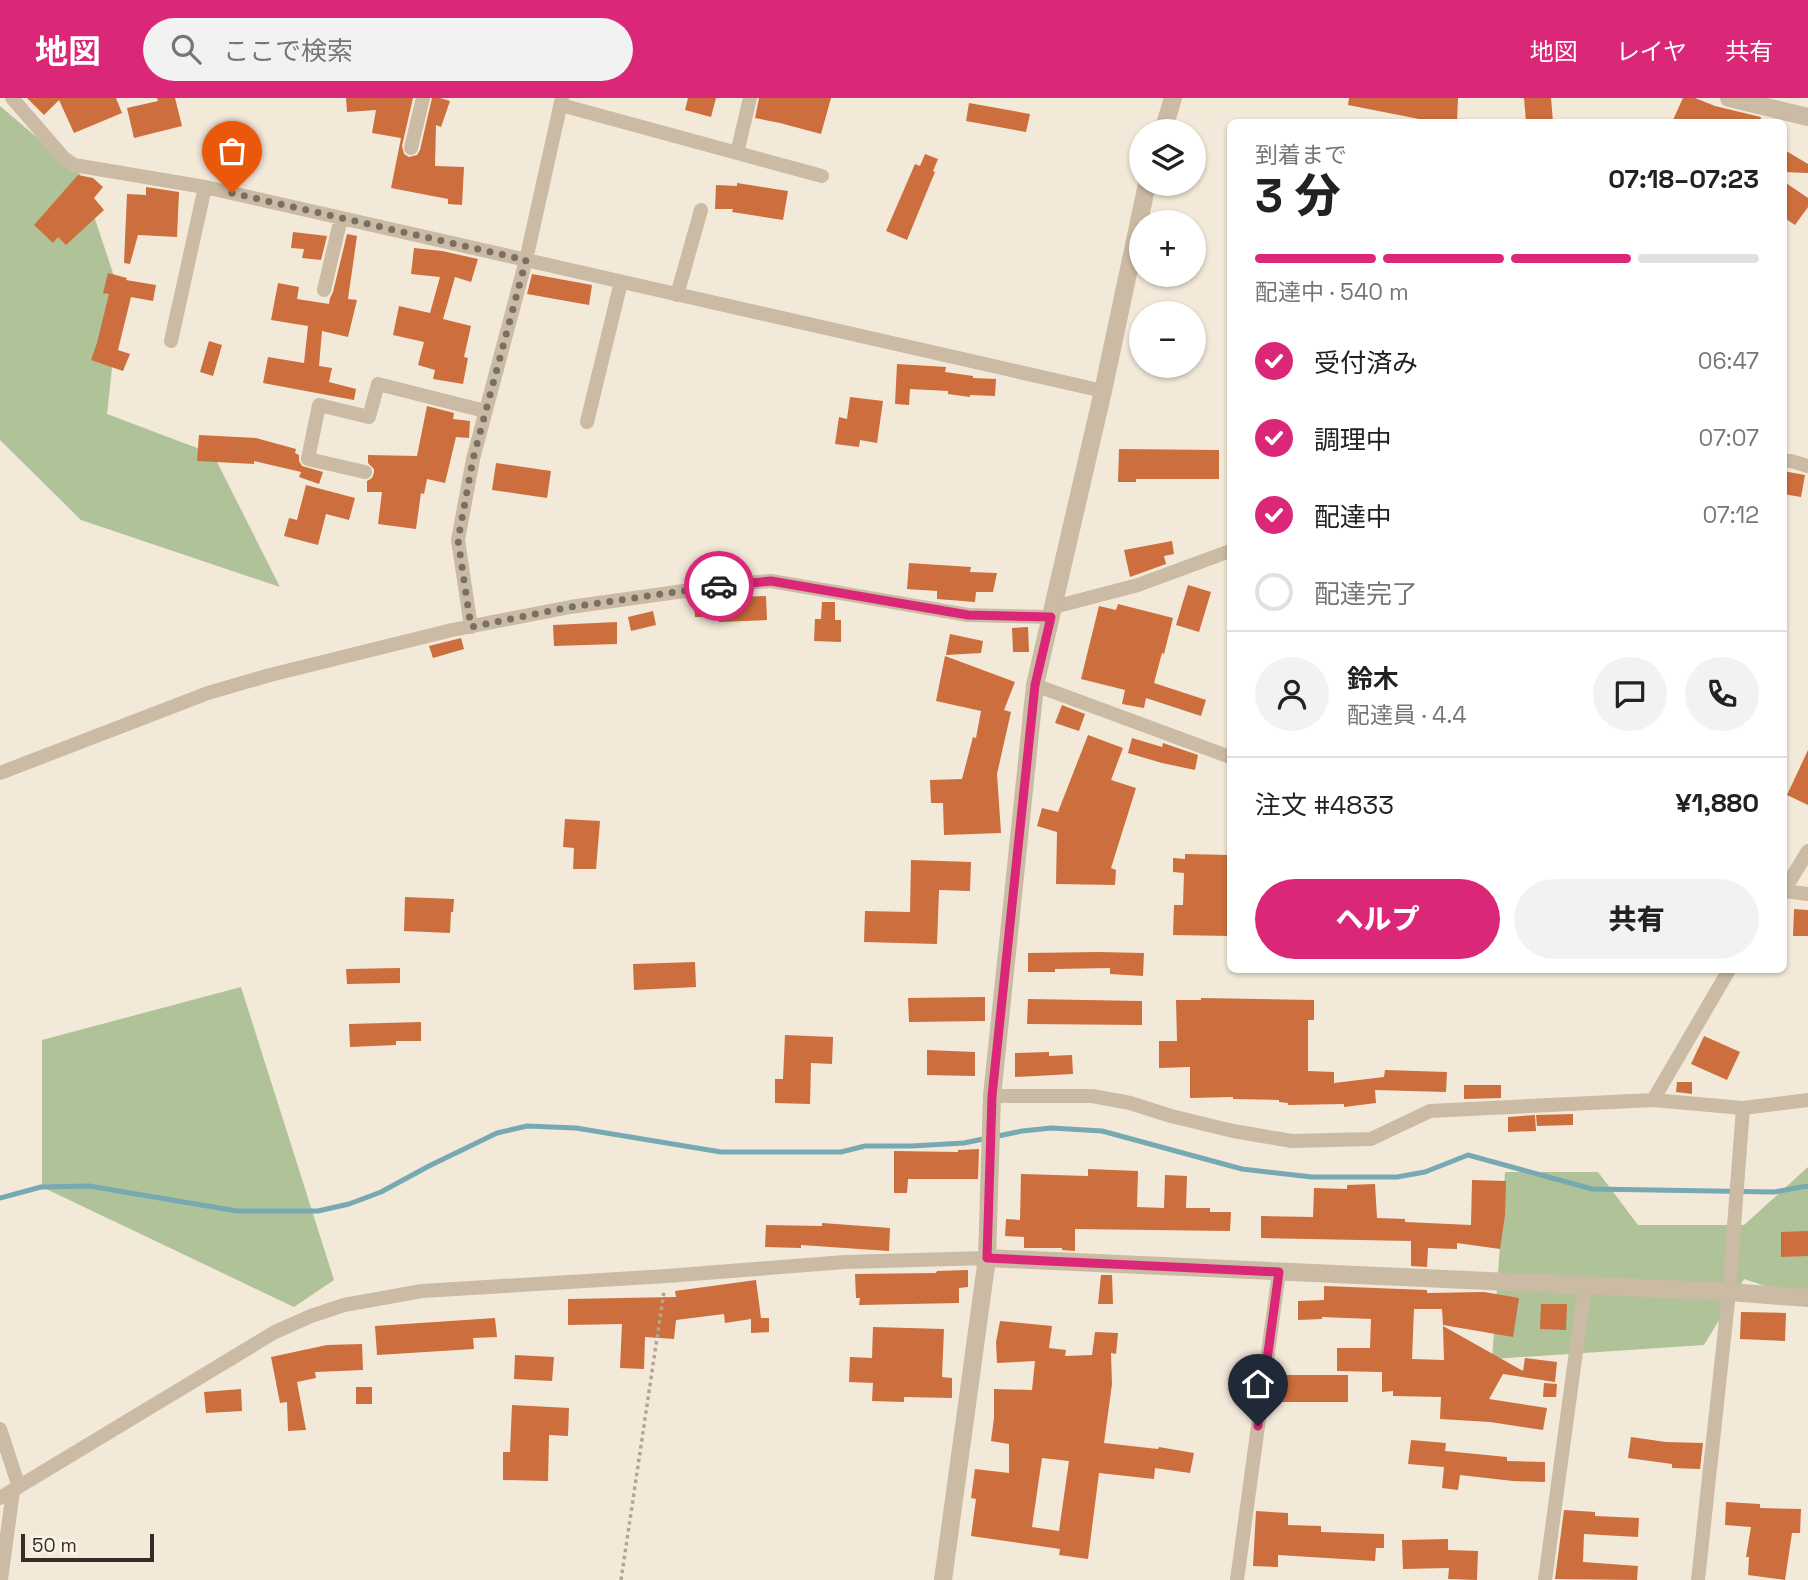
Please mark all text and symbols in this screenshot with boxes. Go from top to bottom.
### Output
search box [143,18,633,81]
icon: search [167,30,205,68]
text: 地図 [35,31,101,73]
text: ここで検索 [223,34,353,68]
text: 地図 [1530,36,1578,67]
text: レイヤ [1616,36,1687,67]
text: 共有 [1725,36,1773,67]
map controls [1129,119,1206,378]
button: layers [1129,119,1206,196]
pin [202,121,262,193]
icon: bag [213,132,251,170]
text: 到着まで [1255,140,1347,170]
text: 07:18–07:23 [1608,162,1759,196]
text: 3 分 [1255,167,1341,225]
button: + [1129,210,1206,287]
text: 配達中 · 540 m [1255,277,1409,307]
button: − [1129,301,1206,378]
icon: check [1255,342,1293,380]
text: 受付済み [1314,346,1418,380]
text: 06:47 [1698,346,1759,376]
icon: check [1255,419,1293,457]
text: 調理中 [1314,423,1392,457]
text: 07:07 [1699,423,1759,453]
icon: check [1255,496,1293,534]
text: 配達中 [1314,500,1392,534]
text: 07:12 [1702,500,1759,530]
courier [684,551,754,621]
icon: car [700,567,738,605]
text: 配達完了 [1314,577,1418,611]
button: person [1255,657,1329,731]
button: chat [1593,657,1667,731]
button: phone [1685,657,1759,731]
text: 鈴木 [1347,662,1399,696]
text: 配達員 · 4.4 [1347,700,1467,730]
text: ¥1,880 [1675,786,1759,820]
text: 注文 #4833 [1255,788,1394,822]
button: ヘルプ [1255,879,1500,959]
button: 共有 [1514,879,1759,959]
pin [1228,1354,1288,1426]
icon: home [1239,1365,1277,1403]
scale bar [21,1531,154,1563]
text: 50 m [32,1533,77,1558]

